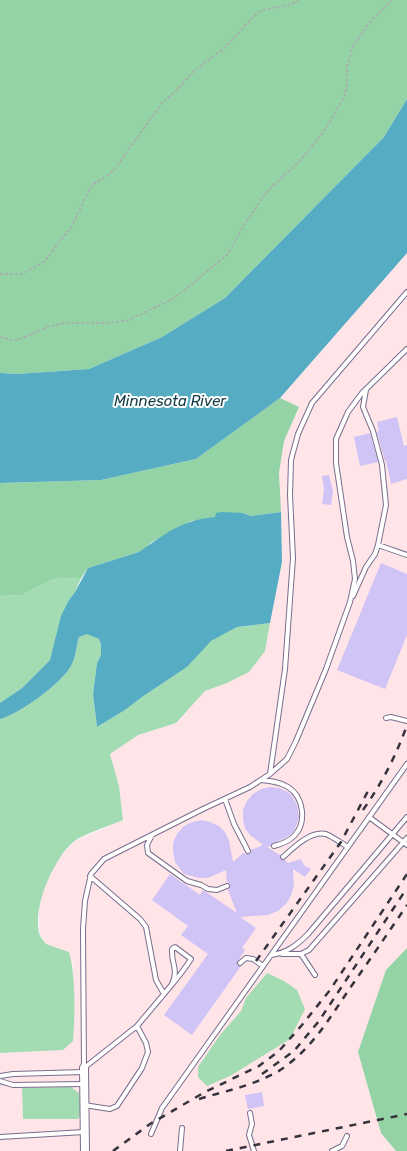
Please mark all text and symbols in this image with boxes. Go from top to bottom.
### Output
water label: Minnesota River [114,392,227,410]

